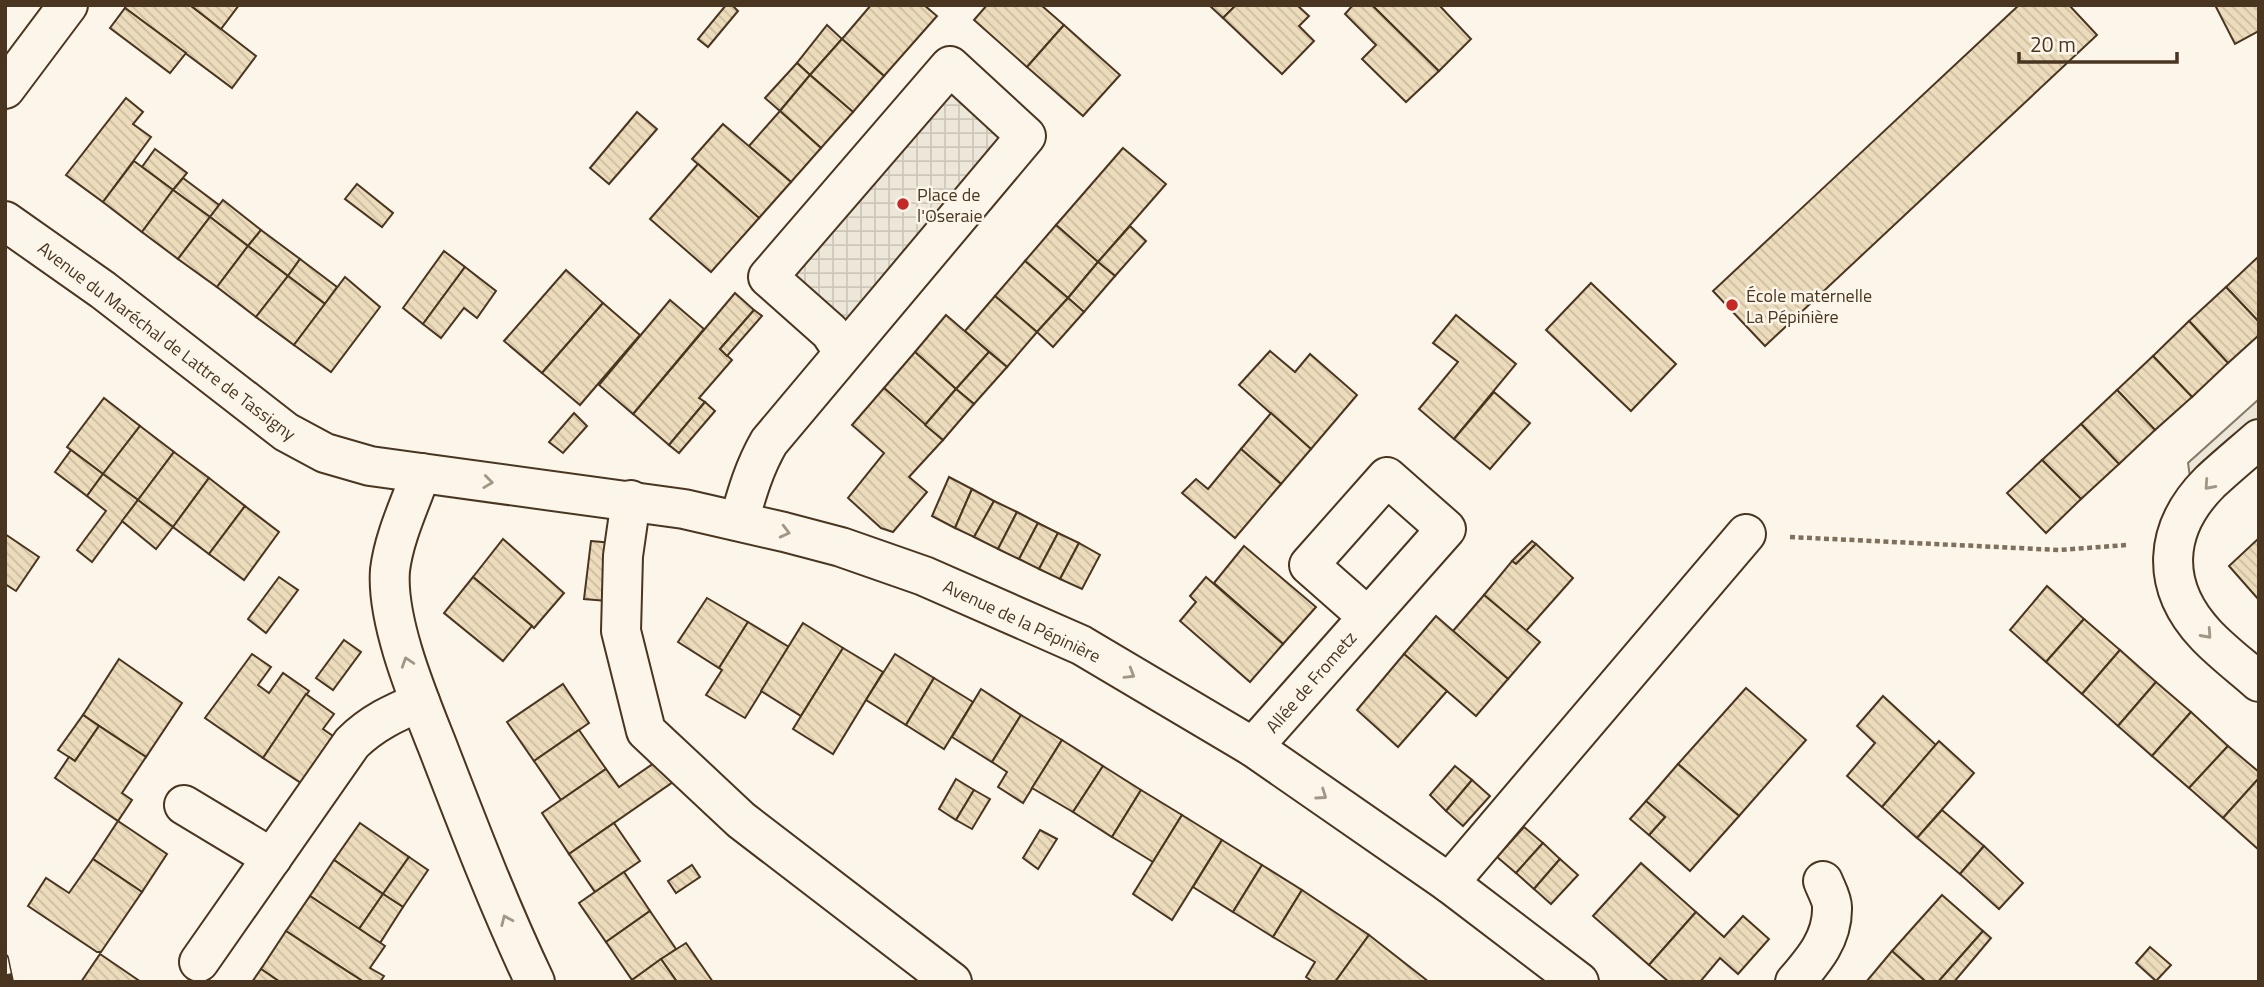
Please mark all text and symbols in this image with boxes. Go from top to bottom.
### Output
scale bar [2019,21,2176,65]
text: 20 m [2030,28,2076,60]
place label: Place de l'Oseraie [917,181,983,229]
marker: Place de l'Oseraie [895,196,911,212]
street label: Avenue du Maréchal de Lattre de Tassigny [32,235,302,447]
place label: École maternelle La Pépinière [1746,282,1872,330]
marker: École maternelle La Pépinière [1724,297,1740,313]
one-way arrow [482,474,494,489]
one-way arrow [2205,477,2217,490]
one-way arrow [779,524,791,538]
street label: Avenue de la Pépinière [939,573,1105,669]
street label: Allée de Frometz [1259,625,1363,739]
one-way arrow [2199,625,2211,638]
one-way arrow [401,656,416,668]
one-way arrow [1122,666,1135,679]
one-way arrow [1315,787,1328,800]
one-way arrow [500,915,514,927]

